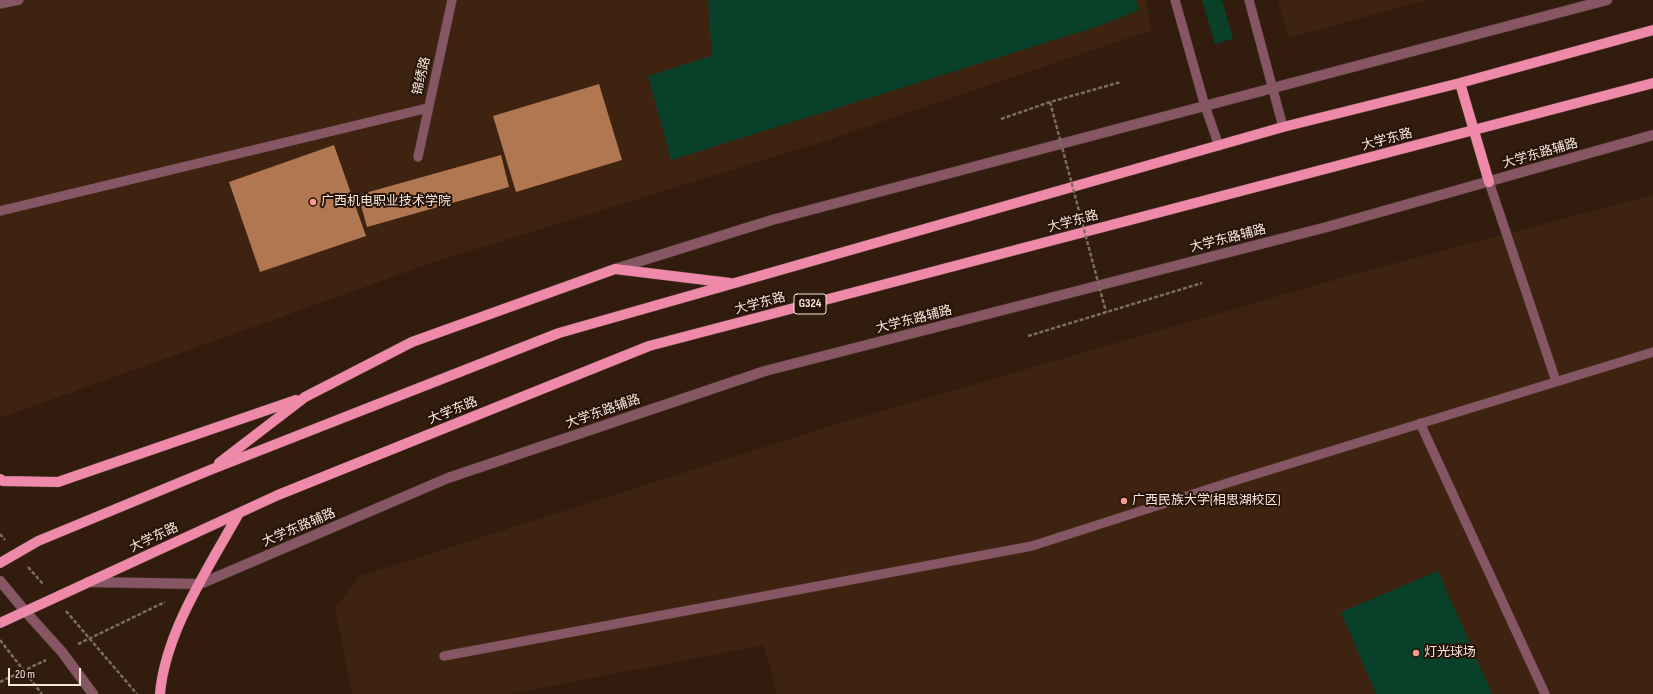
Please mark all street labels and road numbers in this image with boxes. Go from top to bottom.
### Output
street label: 锦绣路 [410,55,434,97]
street label: 大学东路 [1360,126,1414,154]
street label: 大学东路辅路 [1500,136,1580,172]
street label: 大学东路 [1046,208,1100,236]
street label: 大学东路辅路 [1188,222,1268,256]
street label: 大学东路 [733,290,787,318]
road number: G324 [794,294,826,314]
street label: 大学东路辅路 [874,303,954,337]
street label: 大学东路辅路 [564,392,642,432]
street label: 大学东路 [426,394,480,428]
street label: 大学东路辅路 [260,506,338,550]
street label: 大学东路 [127,520,181,556]

